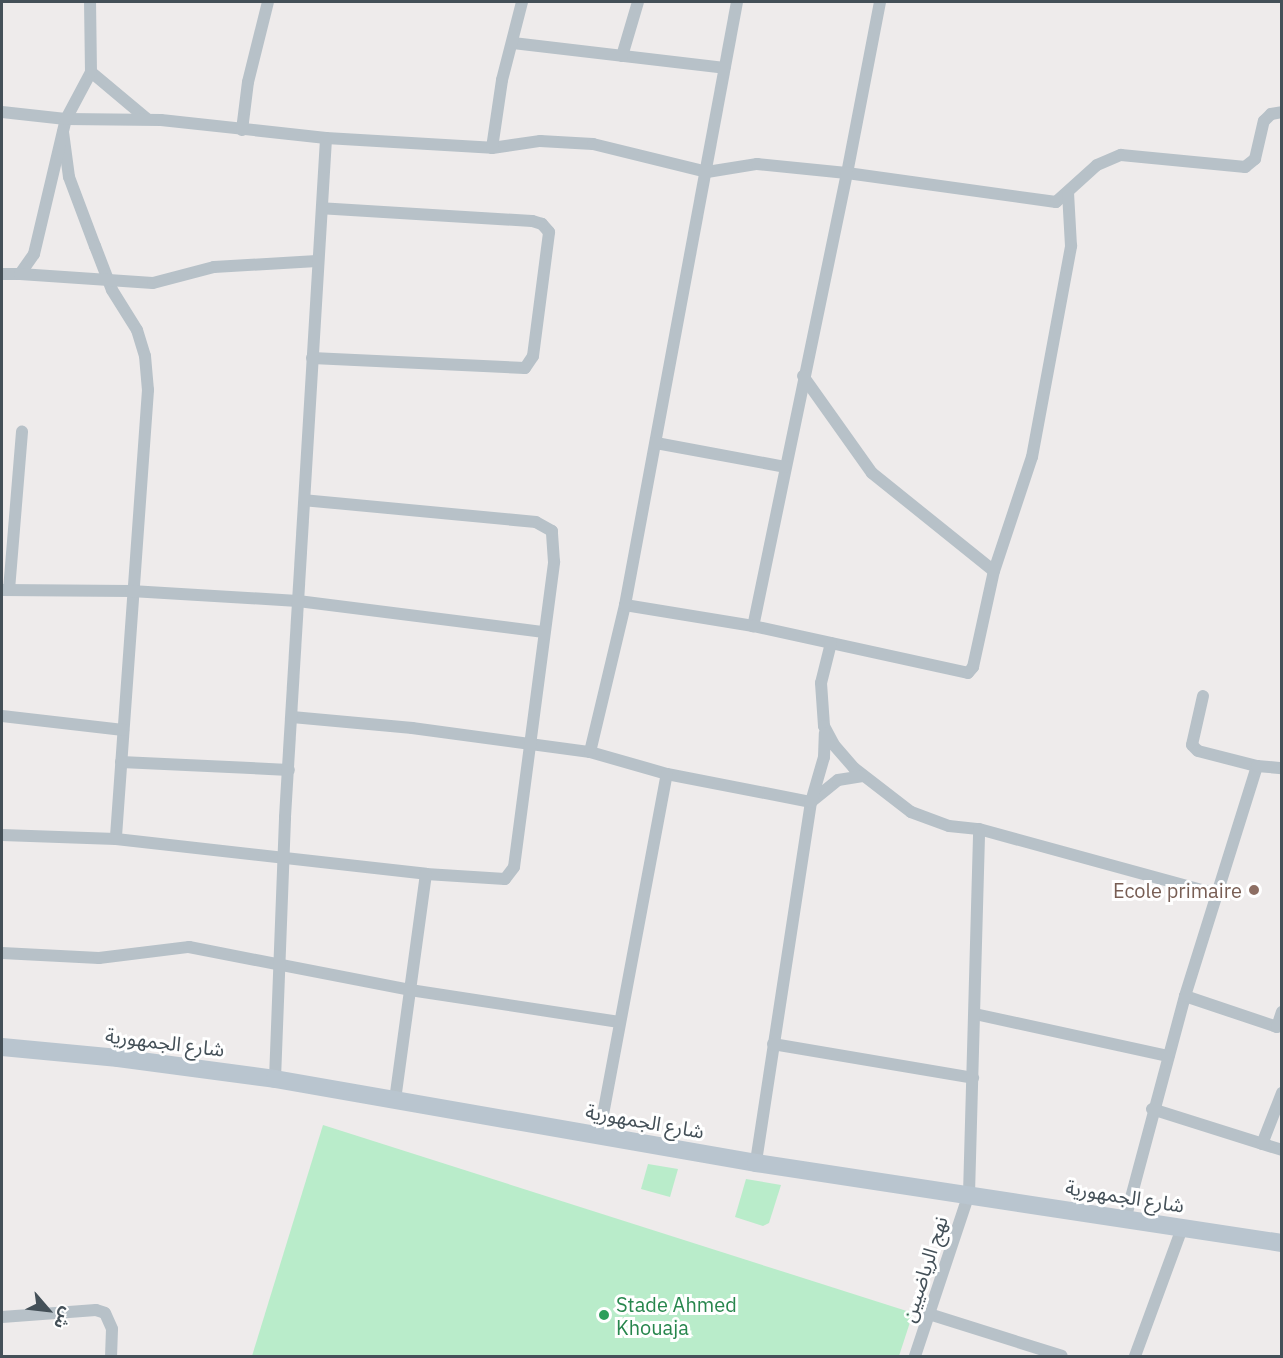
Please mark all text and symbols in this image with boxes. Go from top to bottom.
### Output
place label: Ecole primaire [1113,878,1242,902]
marker: Ecole primaire [1247,883,1261,897]
street label: شارع الجمهورية [104,1023,226,1061]
street label: شارع الجمهورية [584,1099,706,1143]
street label: شارع الجمهورية [1064,1175,1186,1217]
street label: نهج الرياضيين [896,1213,952,1325]
north arrow [18,1280,78,1340]
place label: Stade Ahmed Khouaja [616,1292,737,1339]
text: ش [50,1304,78,1333]
marker: Stade Ahmed Khouaja [597,1308,611,1322]

